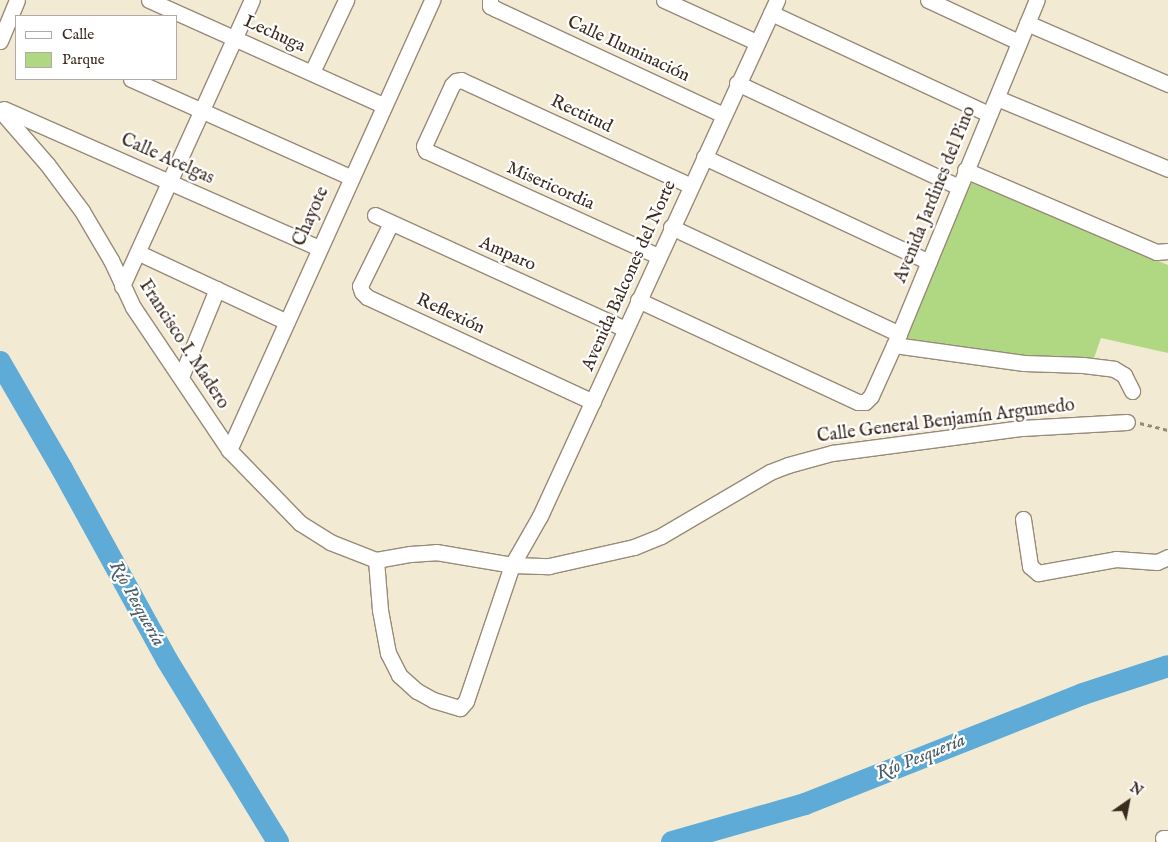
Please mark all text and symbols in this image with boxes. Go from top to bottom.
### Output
street label: Lechuga [240,12,308,58]
street label: Calle Iluminación [563,12,693,88]
legend [15,15,178,80]
text: Calle [62,25,94,44]
text: Parque [62,50,105,69]
street label: Rectitud [547,91,615,139]
street label: Avenida Jardines del Pino [891,104,981,286]
street label: Calle Acelgas [117,130,217,190]
street label: Misericordia [503,158,597,216]
street label: Avenida Balcones del Norte [578,177,682,375]
street label: Chayote [289,184,335,250]
street label: Amparo [475,233,539,277]
street label: Francisco I. Madero [133,276,233,414]
street label: Reflexión [413,290,487,340]
street label: Calle General Benjamín Argumedo [816,395,1076,449]
water label: Río Pesquería [103,557,169,651]
water label: Río Pesquería [873,730,969,786]
north arrow [1103,777,1153,827]
text: N [1126,779,1146,800]

